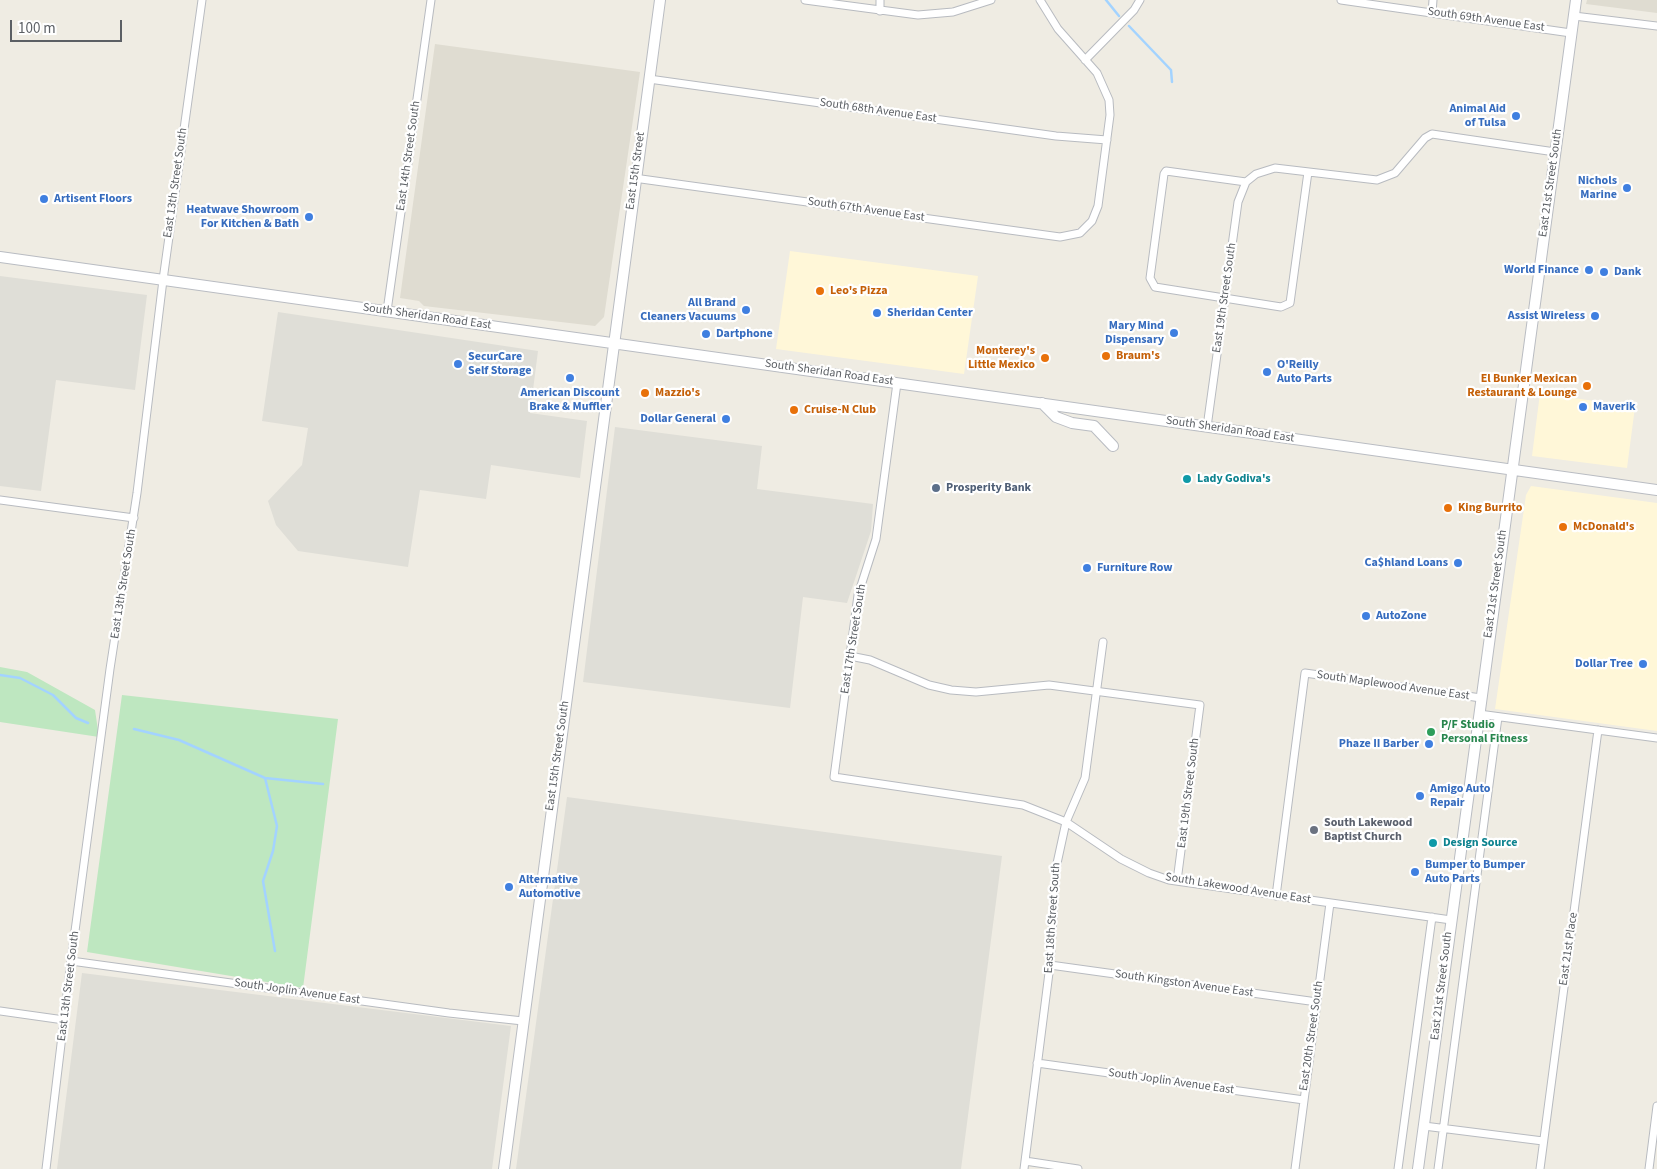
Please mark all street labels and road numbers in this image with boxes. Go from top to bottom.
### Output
street label: South 69th Avenue East [1427,5,1545,35]
street label: South 68th Avenue East [819,96,937,126]
street label: East 14th Street South [394,100,424,212]
street label: East 13th Street South [161,127,191,239]
street label: East 21st Street South [1536,128,1566,238]
street label: East 15th Street [623,131,649,211]
street label: South 67th Avenue East [807,195,925,225]
street label: East 19th Street South [1210,242,1240,354]
street label: South Sheridan Road East [362,301,492,333]
street label: South Sheridan Road East [764,357,894,389]
street label: South Sheridan Road East [1165,414,1295,446]
street label: East 13th Street South [108,528,140,640]
street label: East 21st Street South [1481,529,1511,639]
street label: East 17th Street South [838,583,870,695]
street label: South Maplewood Avenue East [1316,668,1470,704]
street label: East 15th Street South [543,700,573,812]
street label: East 19th Street South [1175,737,1203,849]
street label: East 18th Street South [1042,862,1064,974]
street label: South Lakewood Avenue East [1164,870,1312,908]
street label: East 21st Place [1557,911,1581,987]
street label: East 13th Street South [55,930,83,1042]
street label: East 21st Street South [1428,931,1456,1041]
street label: South Kingston Avenue East [1114,967,1254,1001]
street label: South Joplin Avenue East [233,976,361,1008]
street label: East 20th Street South [1297,980,1327,1092]
street label: South Joplin Avenue East [1107,1066,1235,1098]

